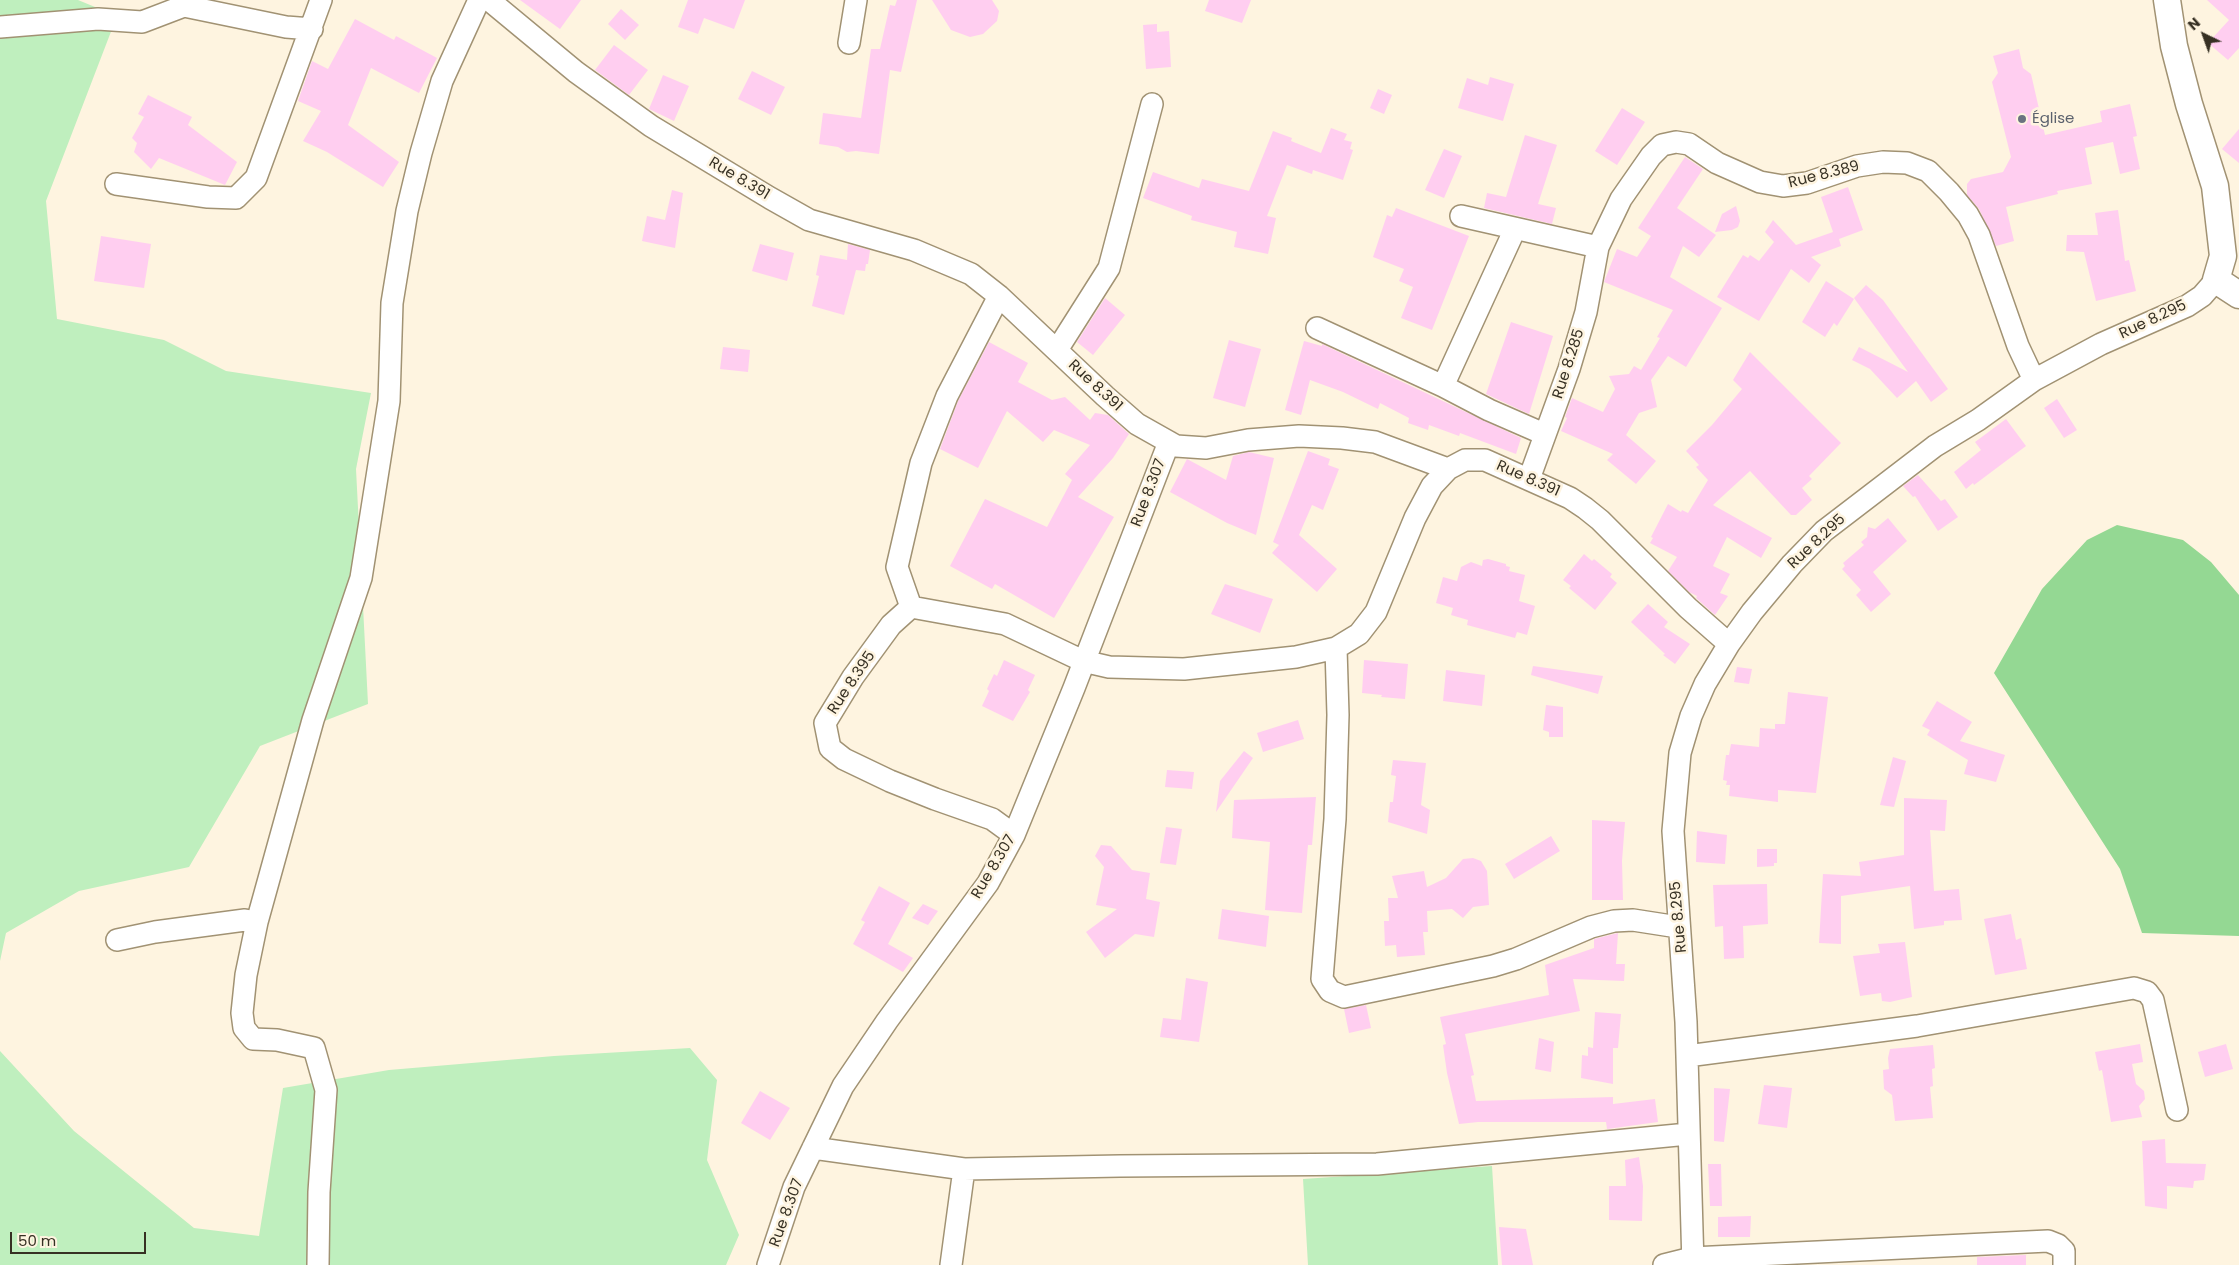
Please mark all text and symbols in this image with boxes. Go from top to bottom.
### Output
north arrow [2179,10,2229,60]
text: N [2183,13,2205,35]
place label: Église [2032,110,2074,128]
marker: Église [2016,113,2028,125]
street label: Rue 8.391 [705,154,773,204]
street label: Rue 8.389 [1787,158,1861,192]
street label: Rue 8.295 [2117,297,2189,343]
street label: Rue 8.285 [1549,327,1589,401]
street label: Rue 8.391 [1064,356,1126,416]
street label: Rue 8.307 [1128,457,1170,529]
street label: Rue 8.391 [1493,457,1563,501]
street label: Rue 8.295 [1784,511,1850,573]
street label: Rue 8.395 [824,648,880,718]
street label: Rue 8.307 [968,832,1020,902]
street label: Rue 8.295 [1667,880,1691,954]
street label: Rue 8.307 [766,1177,808,1249]
scale bar [12,1222,149,1254]
text: 50 m [18,1230,56,1251]

